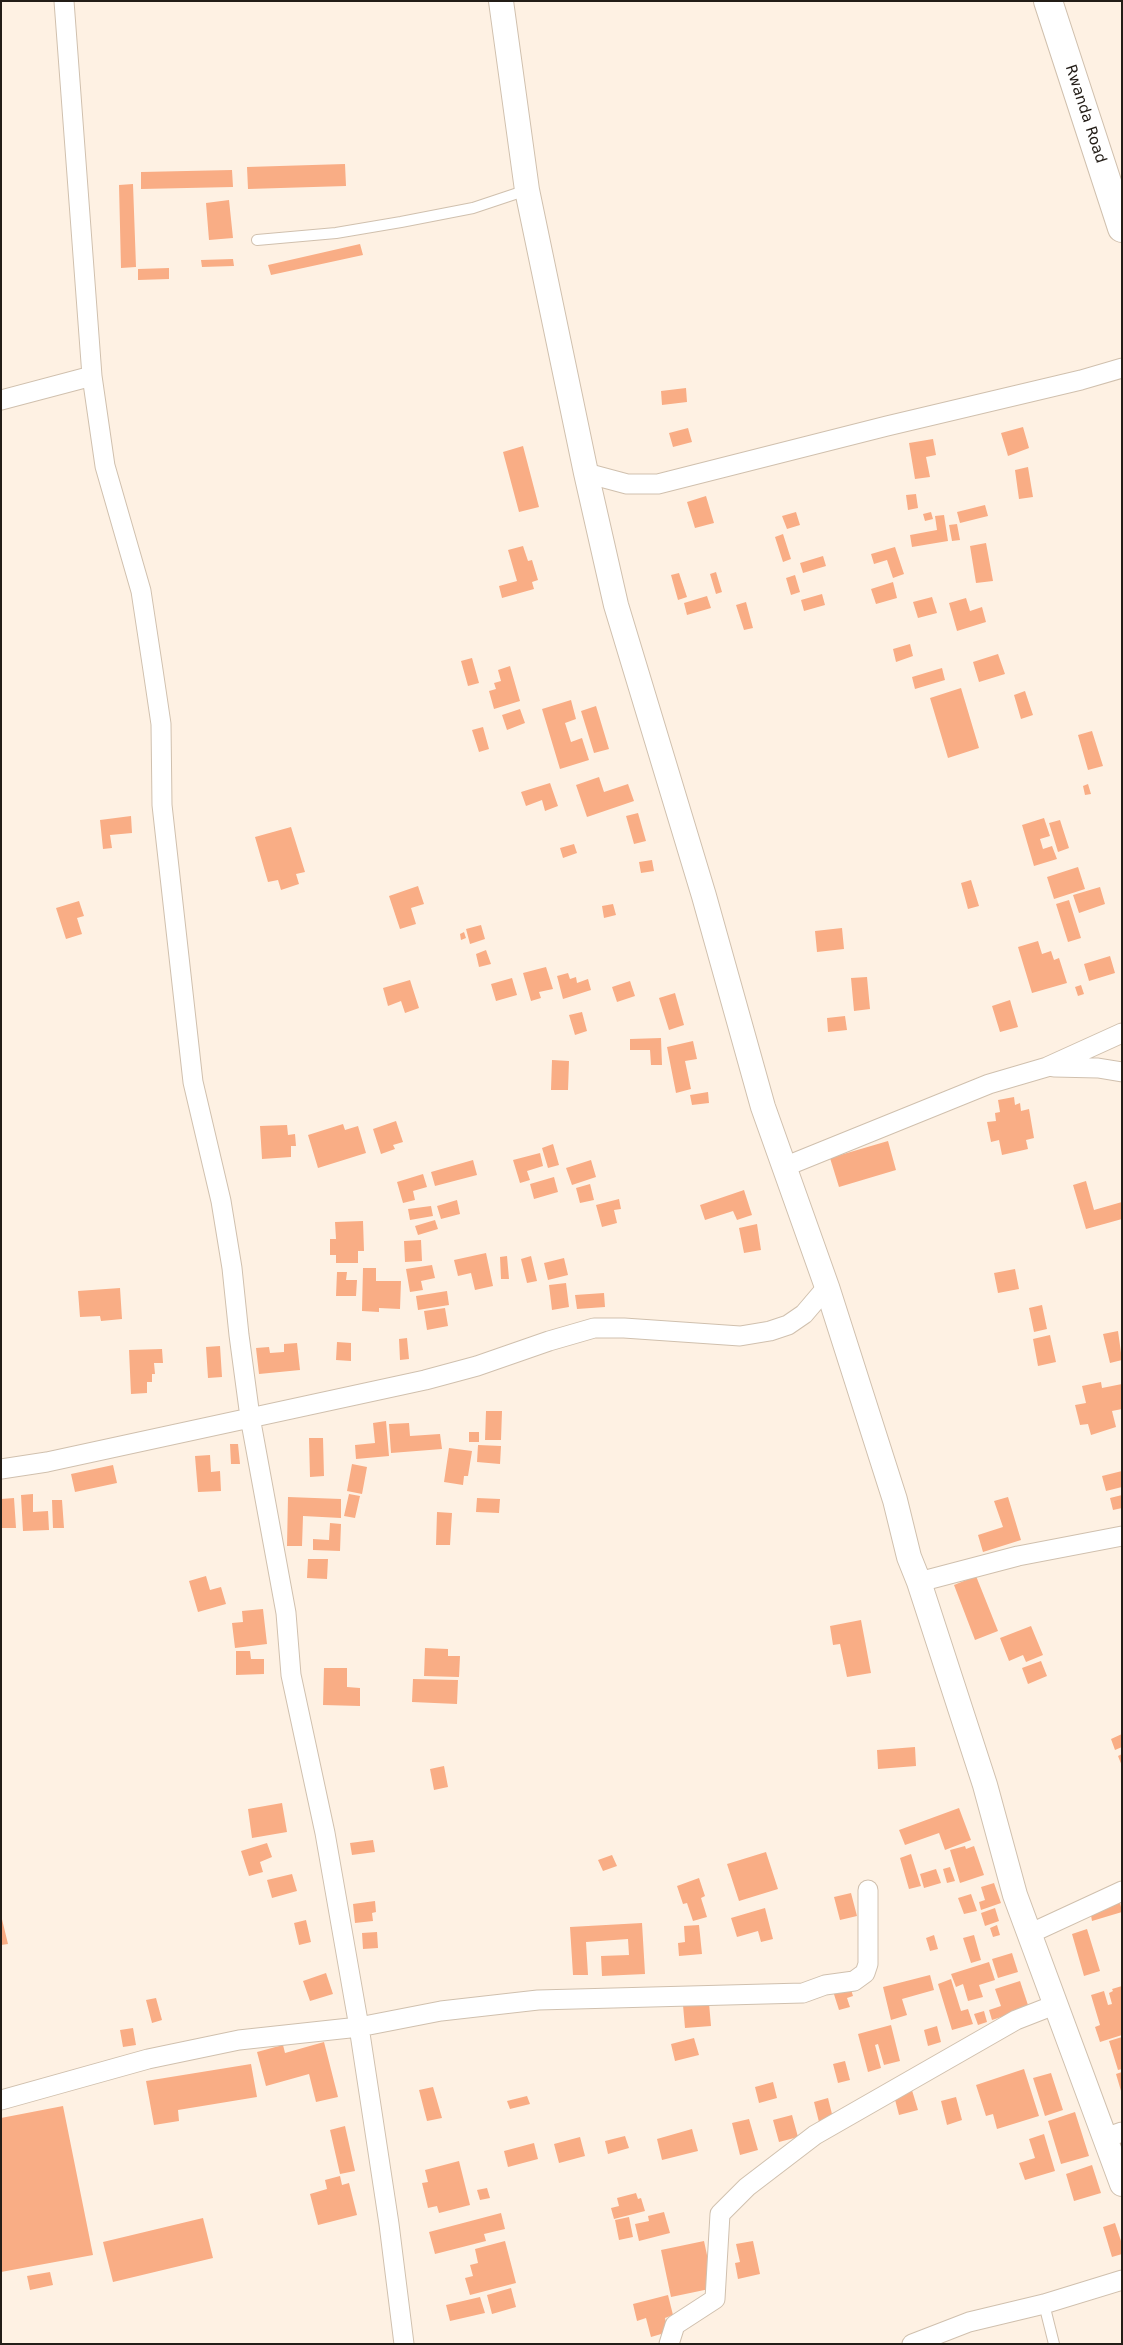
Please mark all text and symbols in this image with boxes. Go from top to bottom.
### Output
street label: Rwanda Road [1061,62,1109,166]

